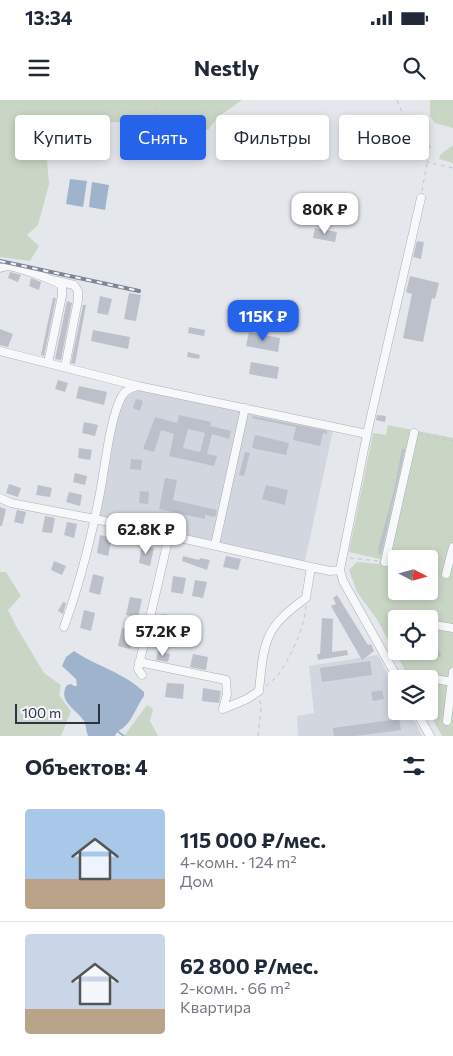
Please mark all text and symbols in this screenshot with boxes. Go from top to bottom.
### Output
text: 13:34 [25,6,72,29]
icon: menu [25,54,53,82]
text: Nestly [194,54,259,81]
icon: search [400,54,428,82]
chip: Купить [15,115,110,160]
chip: Снять [120,115,206,160]
chip: Фильтры [216,115,329,160]
chip: Новое [339,115,429,160]
pin: 80K ₽ [290,192,360,235]
text: 80K ₽ [302,199,348,218]
pin: 115K ₽ [222,300,304,342]
text: 115K ₽ [239,306,287,325]
pin: 62.8K ₽ [100,512,192,555]
text: 62.8K ₽ [117,519,175,538]
north arrow [388,550,438,600]
map controls [388,550,438,720]
button: locate [388,610,438,660]
pin: 57.2K ₽ [117,614,209,657]
text: 57.2K ₽ [136,621,190,640]
button: layers [388,670,438,720]
scale bar [15,701,100,724]
text: 100 m [22,704,61,721]
icon: filters [400,752,428,780]
text: Объектов: 4 [25,754,148,779]
text: 115 000 ₽/мес. [180,827,326,852]
icon: home [65,829,125,889]
text: 4-комн. · 124 m² [180,852,297,871]
text: Дом [180,871,213,890]
text: 62 800 ₽/мес. [180,953,319,978]
icon: home [65,954,125,1014]
text: 2-комн. · 66 m² [180,978,290,997]
text: Квартира [180,997,251,1016]

